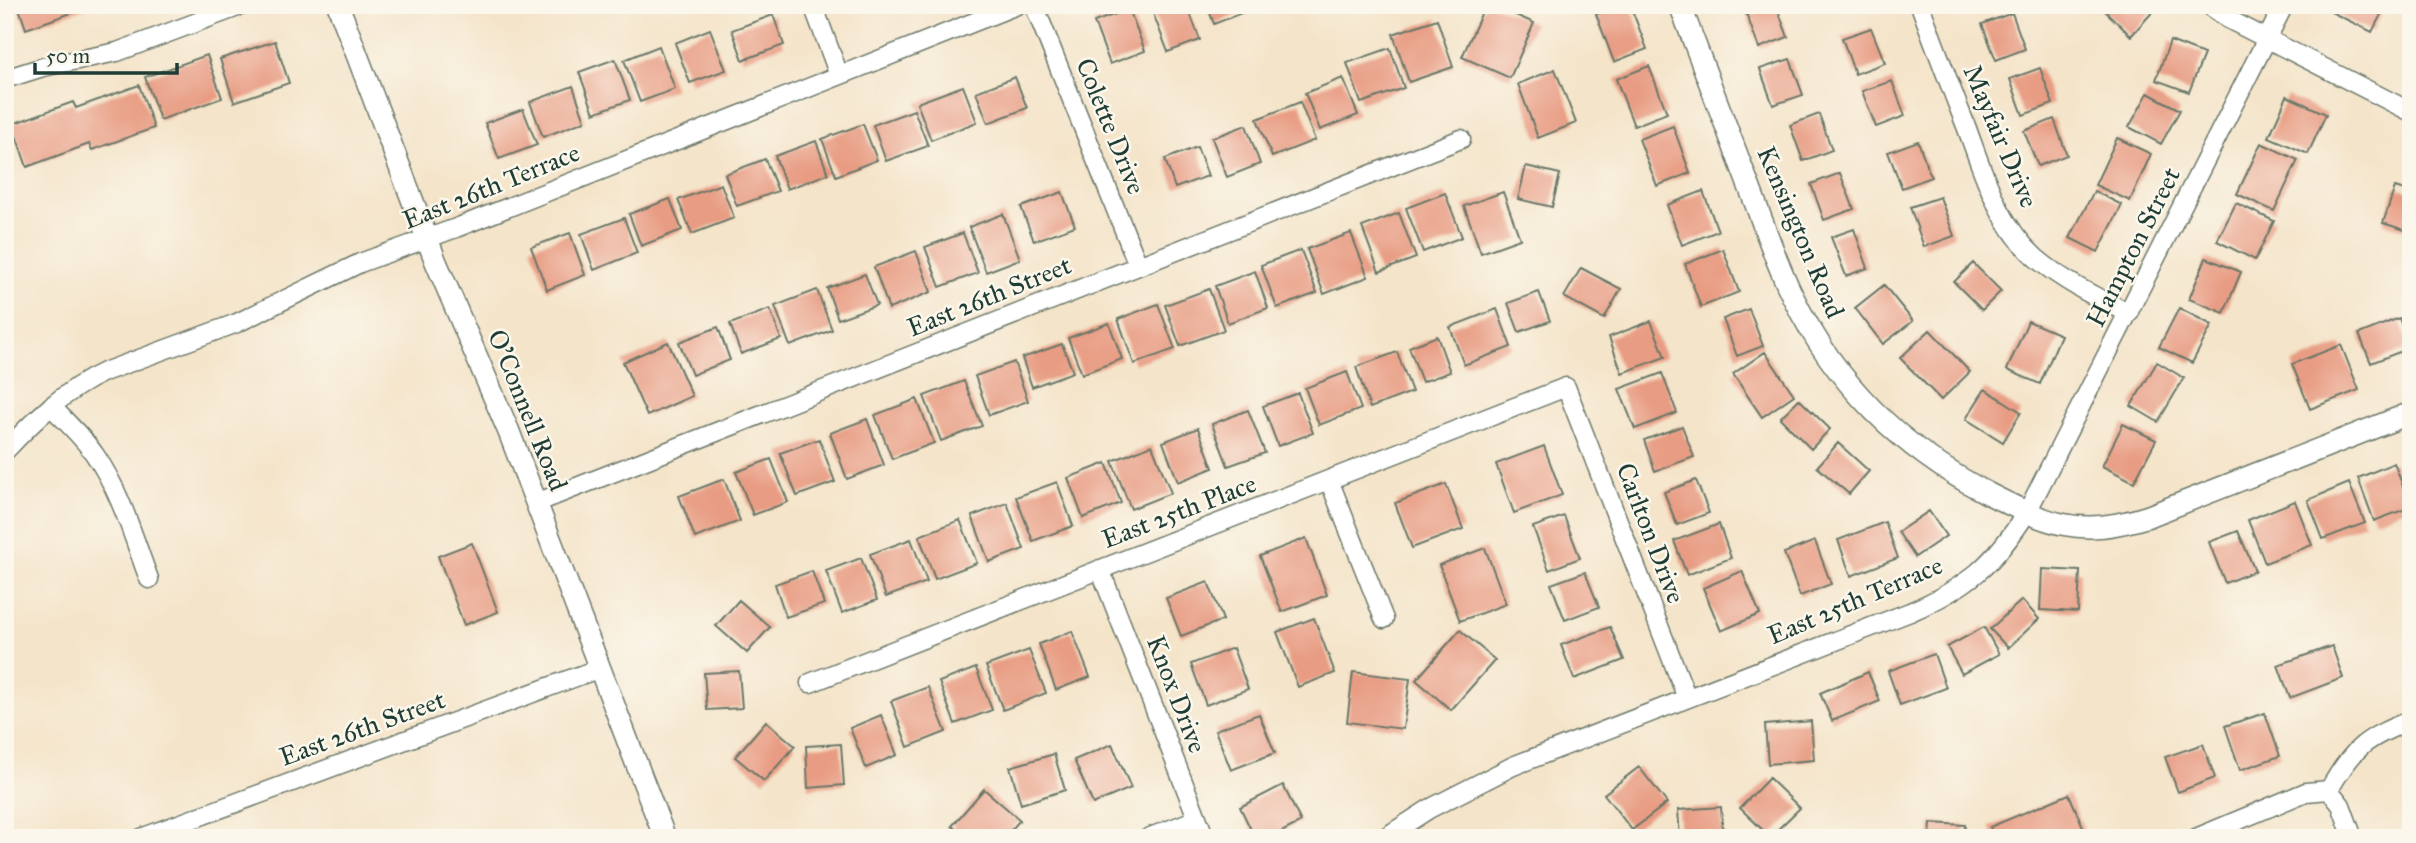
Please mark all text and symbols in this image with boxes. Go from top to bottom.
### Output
scale bar [35,32,177,76]
text: 50 m [46,43,91,69]
street label: Colette Drive [1069,53,1153,199]
street label: Mayfair Drive [1957,60,2045,212]
street label: East 26th Terrace [398,136,584,236]
street label: Kensington Road [1750,141,1852,323]
street label: Hampton Street [2079,162,2187,332]
street label: East 26th Street [902,249,1076,343]
street label: O'Connell Road [481,325,575,495]
street label: Carlton Drive [1610,458,1692,608]
street label: East 25th Place [1097,467,1261,555]
street label: East 25th Terrace [1763,549,1947,651]
street label: Knox Drive [1140,631,1214,757]
street label: East 26th Street [275,683,449,773]

